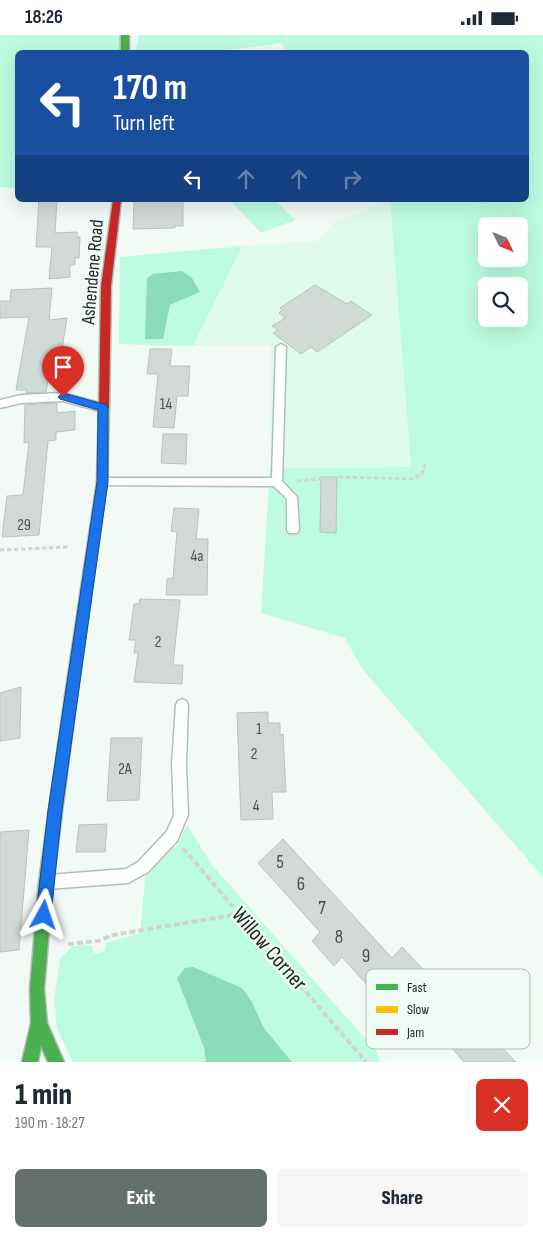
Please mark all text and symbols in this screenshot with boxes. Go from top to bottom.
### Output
text: 18:26 [25,6,63,29]
text: 170 m [113,67,187,110]
icon: left [30,70,95,135]
text: Turn left [113,110,175,137]
icon: left [179,165,207,193]
icon: ahead [232,165,260,193]
icon: ahead [285,165,313,193]
icon: right [338,165,366,193]
north arrow [478,217,528,267]
map controls [478,217,528,327]
street label: Ashendene Road [77,219,109,326]
button: search [478,277,528,327]
pin [42,346,84,397]
icon: arrive [49,353,77,381]
house number: 14 [160,395,172,414]
house number: 29 [17,516,31,535]
house number: 4a [191,547,203,566]
house number: 2 [155,633,161,652]
house number: 1 [256,720,262,739]
house number: 2 [251,745,257,764]
house number: 2A [118,760,132,779]
house number: 4 [253,797,260,816]
house number: 5 [276,851,284,874]
house number: 6 [297,873,305,896]
position arrow [17,888,69,940]
house number: 7 [318,897,326,920]
street label: Willow Corner [225,902,313,996]
house number: 8 [335,926,343,949]
house number: 9 [362,945,370,968]
legend [366,969,530,1049]
text: Fast [407,979,427,996]
text: Slow [407,1001,429,1018]
text: Jam [406,1024,424,1041]
text: 1 min [15,1077,72,1113]
button: close [476,1079,528,1131]
text: 190 m · 18:27 [15,1114,85,1133]
button: Exit [15,1169,267,1227]
button: Share [277,1169,528,1227]

